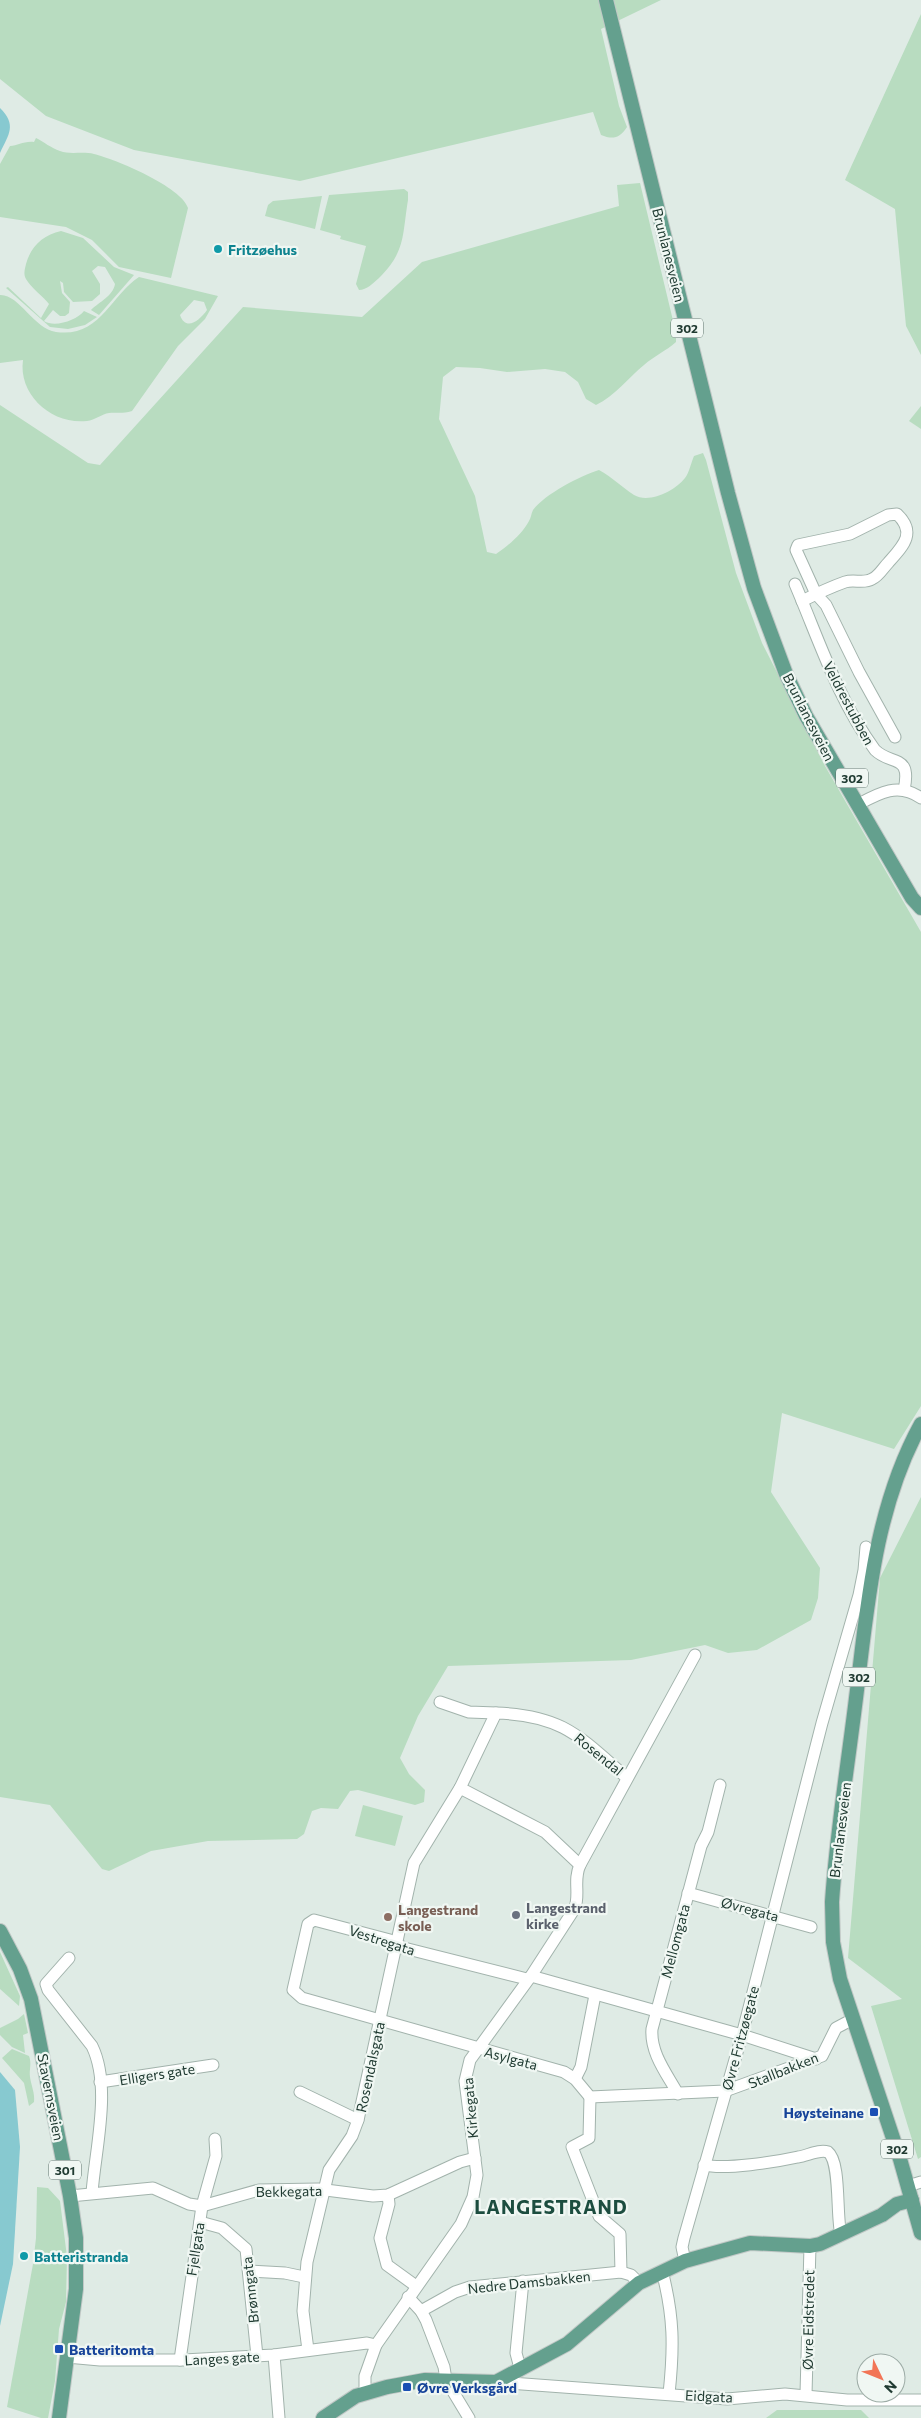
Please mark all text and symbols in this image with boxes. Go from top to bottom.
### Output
street label: Brunlanesveien [649,206,689,304]
place label: Fritzøehus [228,241,298,258]
marker: Fritzøehus [212,243,224,255]
road number: 302 [671,318,703,338]
street label: Veldrestubben [820,658,878,748]
street label: Brunlanesveien [780,670,838,764]
road number: 302 [836,768,868,788]
road number: 302 [843,1668,875,1686]
street label: Rosendal [571,1729,627,1779]
street label: Brunlanesveien [826,1781,854,1879]
street label: Øvregata [719,1893,781,1925]
place label: Langestrand kirke [526,1899,606,1932]
place label: Langestrand skole [398,1901,478,1934]
street label: Mellomgata [657,1902,693,1980]
marker: Langestrand kirke [510,1909,522,1921]
marker: Langestrand skole [382,1911,394,1923]
street label: Vestregata [347,1921,417,1959]
street label: Øvre Fritzøegate [718,1984,762,2092]
street label: Rosendalsgata [352,2020,388,2114]
street label: Asylgata [482,2043,540,2073]
street label: Stallbakken [745,2048,821,2092]
street label: Stavernsveien [34,2052,68,2142]
street label: Elligers gate [118,2060,196,2088]
street label: Kirkegata [459,2077,481,2139]
place label: Høysteinane [783,2104,864,2121]
marker: Høysteinane [868,2106,880,2118]
road number: 302 [881,2140,913,2158]
road number: 301 [49,2160,81,2180]
street label: Bekkegata [256,2182,322,2200]
district label: LANGESTRAND [474,2195,628,2218]
street label: Fjellgata [182,2221,208,2277]
place label: Batteristranda [34,2248,129,2265]
marker: Batteristranda [18,2250,30,2262]
street label: Brønngata [238,2256,262,2324]
street label: Nedre Damsbakken [467,2267,591,2297]
street label: Øvre Eidstredet [799,2270,817,2370]
place label: Batteritomta [69,2341,154,2358]
marker: Batteritomta [53,2343,65,2355]
street label: Langes gate [184,2348,260,2368]
north arrow [856,2353,906,2403]
text: N [881,2378,901,2397]
place label: Øvre Verksgård [417,2379,517,2396]
marker: Øvre Verksgård [401,2381,413,2393]
street label: Eidgata [685,2386,733,2406]

